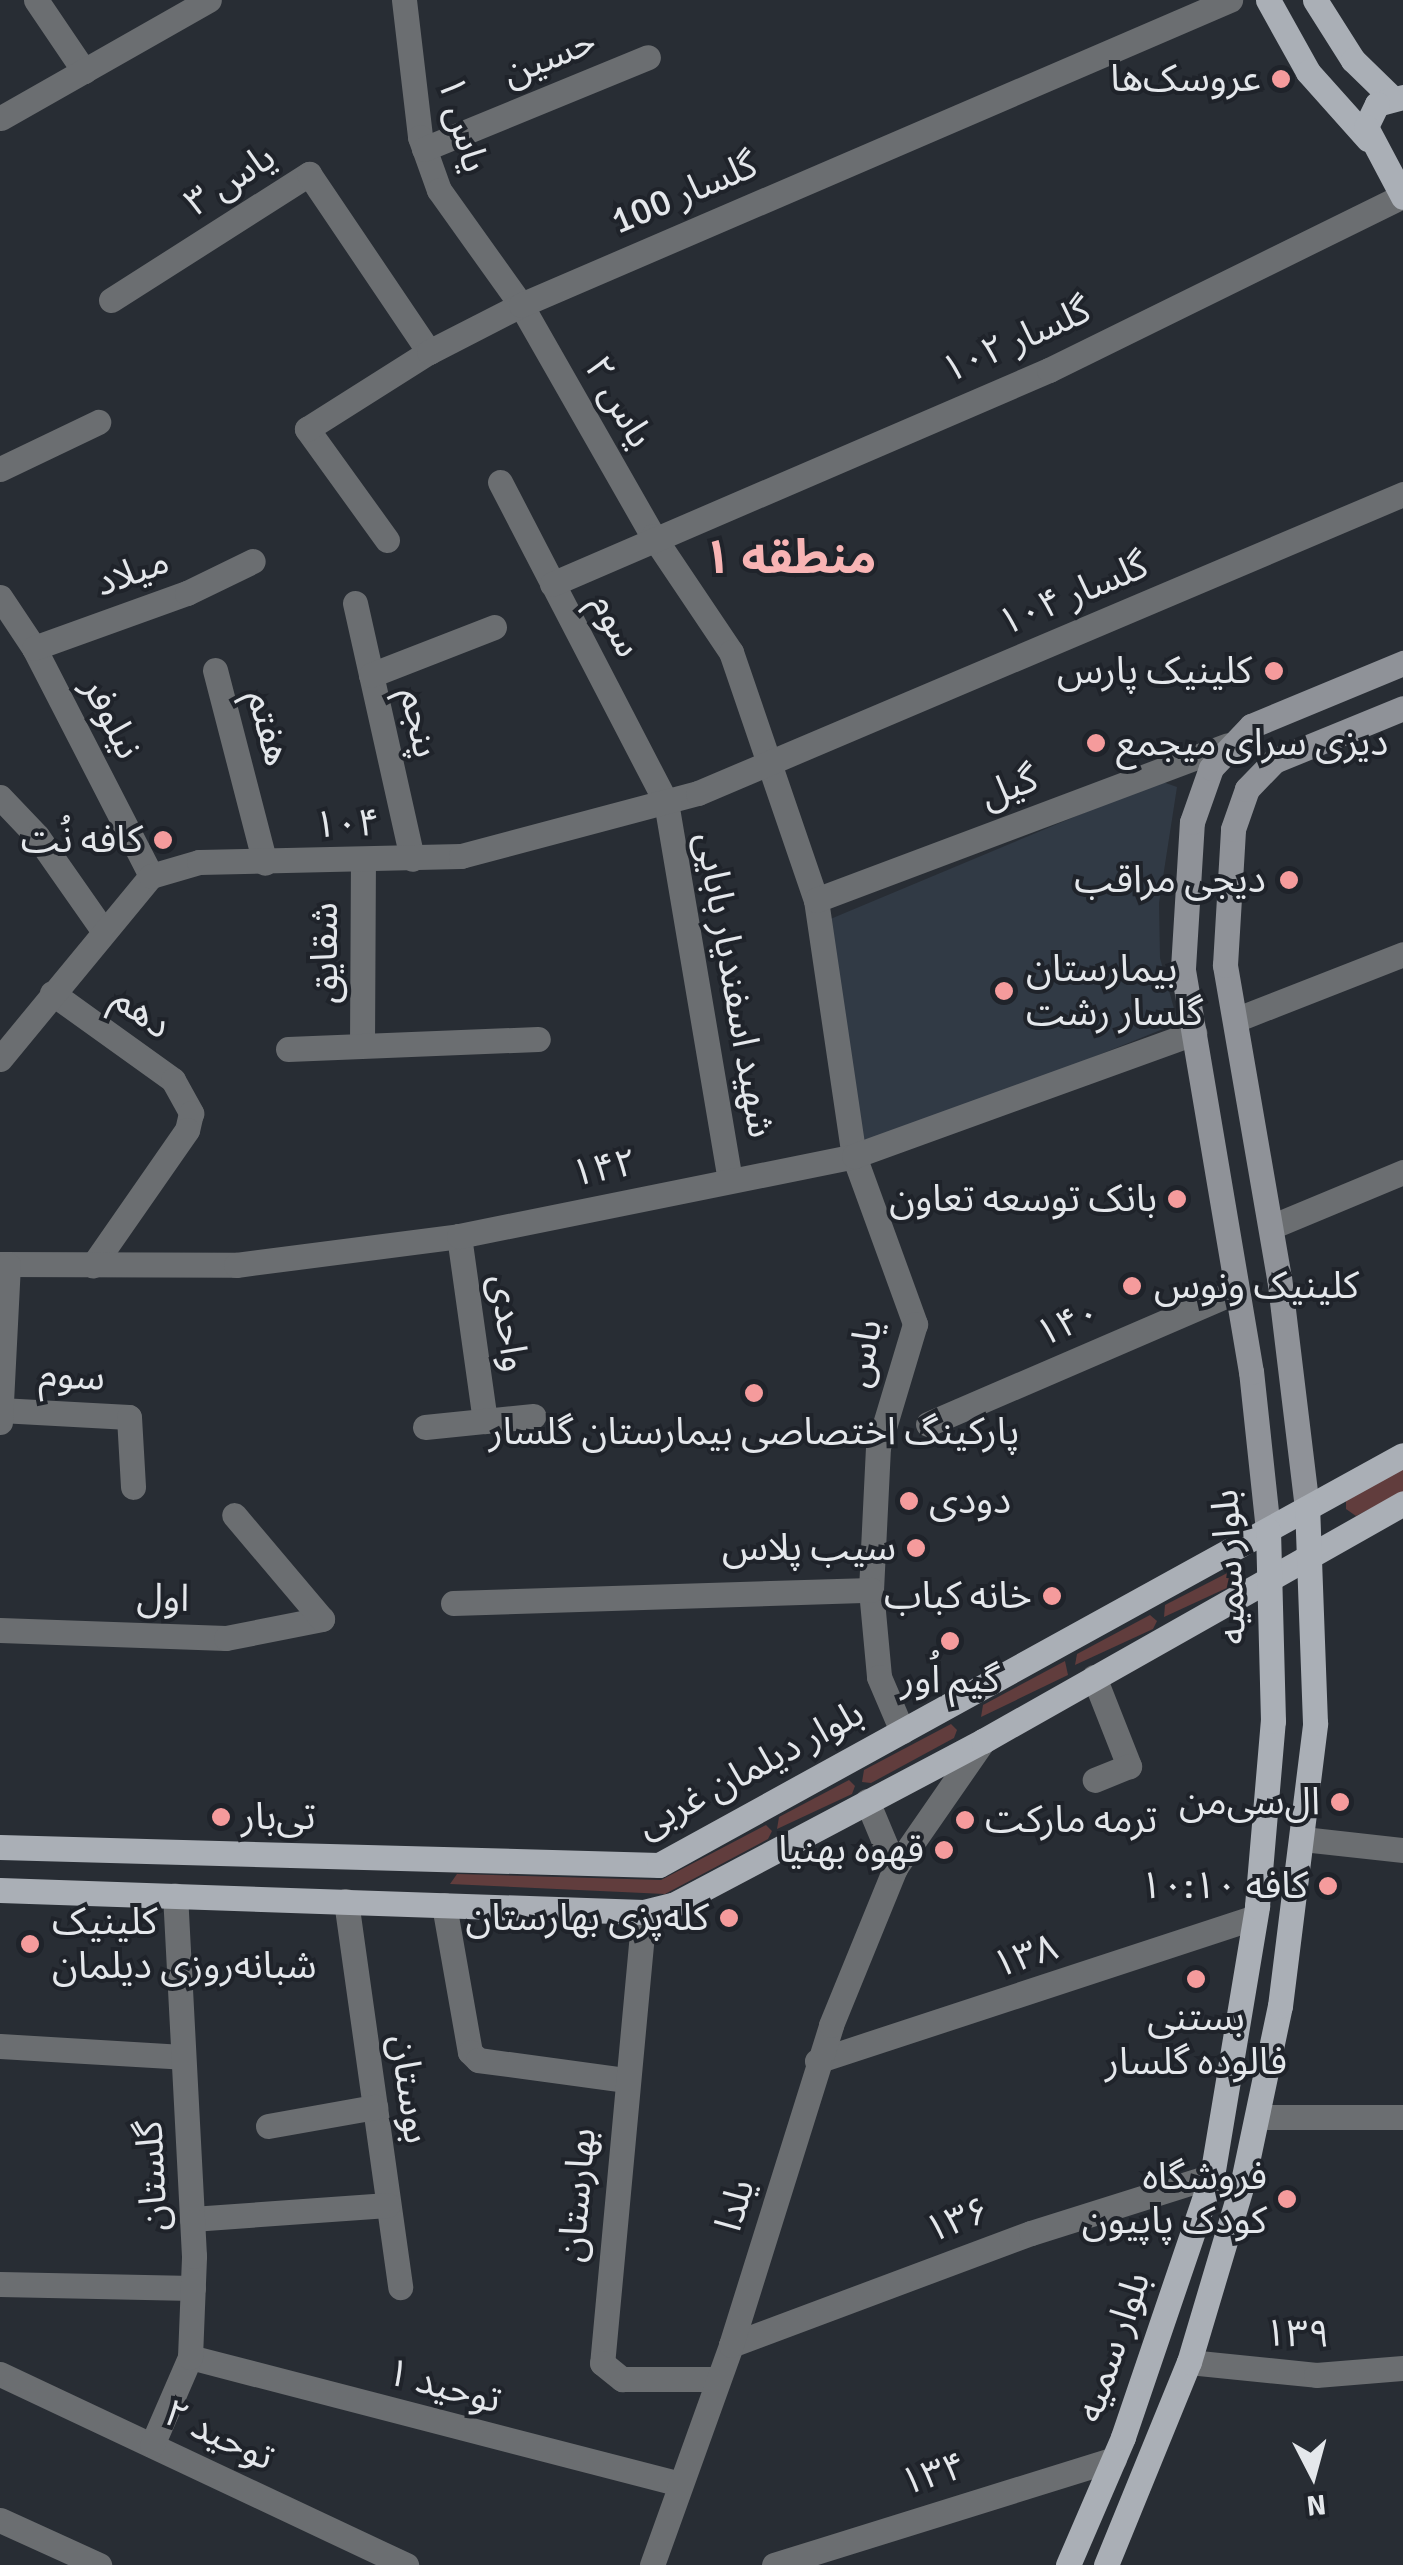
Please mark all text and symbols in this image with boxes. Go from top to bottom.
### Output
street label: حسین [496,18,602,96]
place label: عروسک‌ها [1110,56,1261,102]
marker: عروسک‌ها [1270,68,1292,90]
street label: یاس ۱ [428,70,498,178]
street label: یاس ۳ [176,134,284,226]
street label: گلسار 100 [604,142,764,244]
street label: گلسار ۱۰۲ [935,287,1097,393]
street label: یاس ۲ [575,348,663,456]
district label: منطقه ۱ [703,529,877,587]
street label: میلاد [89,538,175,606]
street label: گلسار ۱۰۴ [991,542,1155,646]
street label: سوم [580,585,652,665]
place label: کلینیک پارس [1057,648,1252,694]
marker: کلینیک پارس [1261,658,1287,684]
street label: نیلوفر [72,669,152,767]
street label: پنجم [390,684,450,762]
street label: هفتم [237,685,301,771]
place label: دیزی سرای میجمع [1116,720,1388,766]
marker: دیزی سرای میجمع [1085,732,1107,754]
street label: گیل [974,755,1044,819]
street label: ۱۰۴ [314,800,380,848]
place label: کافه نُت [21,817,143,863]
marker: کافه نُت [152,829,174,851]
street label: شهید اسفندیار بابایی [686,829,784,1141]
place label: دیجی مراقب [1074,857,1266,903]
marker: دیجی مراقب [1276,867,1302,893]
street label: شقایق [302,902,348,1004]
place label: بیمارستان گلسار رشت [1026,946,1203,1036]
street label: دهم [104,976,180,1048]
marker: بیمارستان گلسار رشت [991,978,1017,1004]
street label: ۱۴۲ [568,1139,640,1197]
place label: بانک توسعه تعاون [889,1176,1157,1222]
marker: بانک توسعه تعاون [1166,1188,1188,1210]
place label: کلینیک ونوس [1154,1263,1359,1309]
street label: واحدی [480,1272,538,1374]
marker: کلینیک ونوس [1119,1273,1145,1299]
street label: ۱۴۰ [1029,1289,1107,1357]
street label: یاس [834,1315,892,1391]
street label: سوم [38,1352,106,1400]
marker: پارکینگ اختصاصی بیمارستان گلسار [743,1382,765,1404]
place label: پارکینگ اختصاصی بیمارستان گلسار [489,1409,1019,1455]
place label: دودی [929,1478,1011,1524]
street label: بلوار سمیه [1202,1488,1256,1646]
marker: دودی [898,1490,920,1512]
place label: سیب پلاس [722,1525,896,1571]
marker: سیب پلاس [905,1537,927,1559]
place label: خانه کباب [884,1573,1032,1619]
street label: اول [136,1574,190,1622]
marker: خانه کباب [1041,1585,1063,1607]
marker: گیم اُور [939,1630,961,1652]
place label: گیم اُور [900,1657,1000,1703]
street label: بلوار دیلمان غربی [629,1690,871,1848]
place label: ال‌سی‌من [1179,1779,1320,1825]
marker: ال‌سی‌من [1329,1791,1351,1813]
place label: تی‌بار [241,1794,316,1840]
place label: ترمه مارکت [985,1797,1157,1843]
marker: تی‌بار [210,1806,232,1828]
marker: ترمه مارکت [954,1809,976,1831]
place label: قهوه بهنیا [778,1827,924,1873]
marker: قهوه بهنیا [933,1839,955,1861]
place label: کافه ۱۰:۱۰ [1140,1863,1308,1909]
marker: کافه ۱۰:۱۰ [1317,1875,1339,1897]
place label: کله‌پزی بهارستان [465,1895,709,1941]
place label: کلینیک شبانه‌روزی دیلمان [52,1899,317,1988]
marker: کله‌پزی بهارستان [718,1907,740,1929]
street label: ۱۳۸ [987,1924,1063,1988]
marker: کلینیک شبانه‌روزی دیلمان [17,1931,43,1957]
marker: بستنی فالوده گلسار [1185,1968,1207,1990]
place label: بستنی فالوده گلسار [1105,1995,1287,2084]
street label: بوستان [380,2032,440,2146]
street label: گلستان [126,2120,178,2232]
street label: بهارستان [548,2126,606,2264]
place label: فروشگاه کودک پاپیون [1082,2154,1267,2244]
street label: یلدا [706,2173,764,2237]
street label: ۱۳۶ [918,2187,996,2253]
marker: فروشگاه کودک پاپیون [1276,2188,1298,2210]
street label: بلوار سمیه [1066,2266,1160,2428]
street label: ۱۳۹ [1264,2311,1330,2357]
street label: توحید ۱ [382,2349,506,2423]
street label: توحید ۲ [157,2390,281,2480]
north arrow [1263,2425,1363,2525]
street label: ۱۳۴ [895,2443,971,2505]
text: N [1305,2487,1328,2523]

